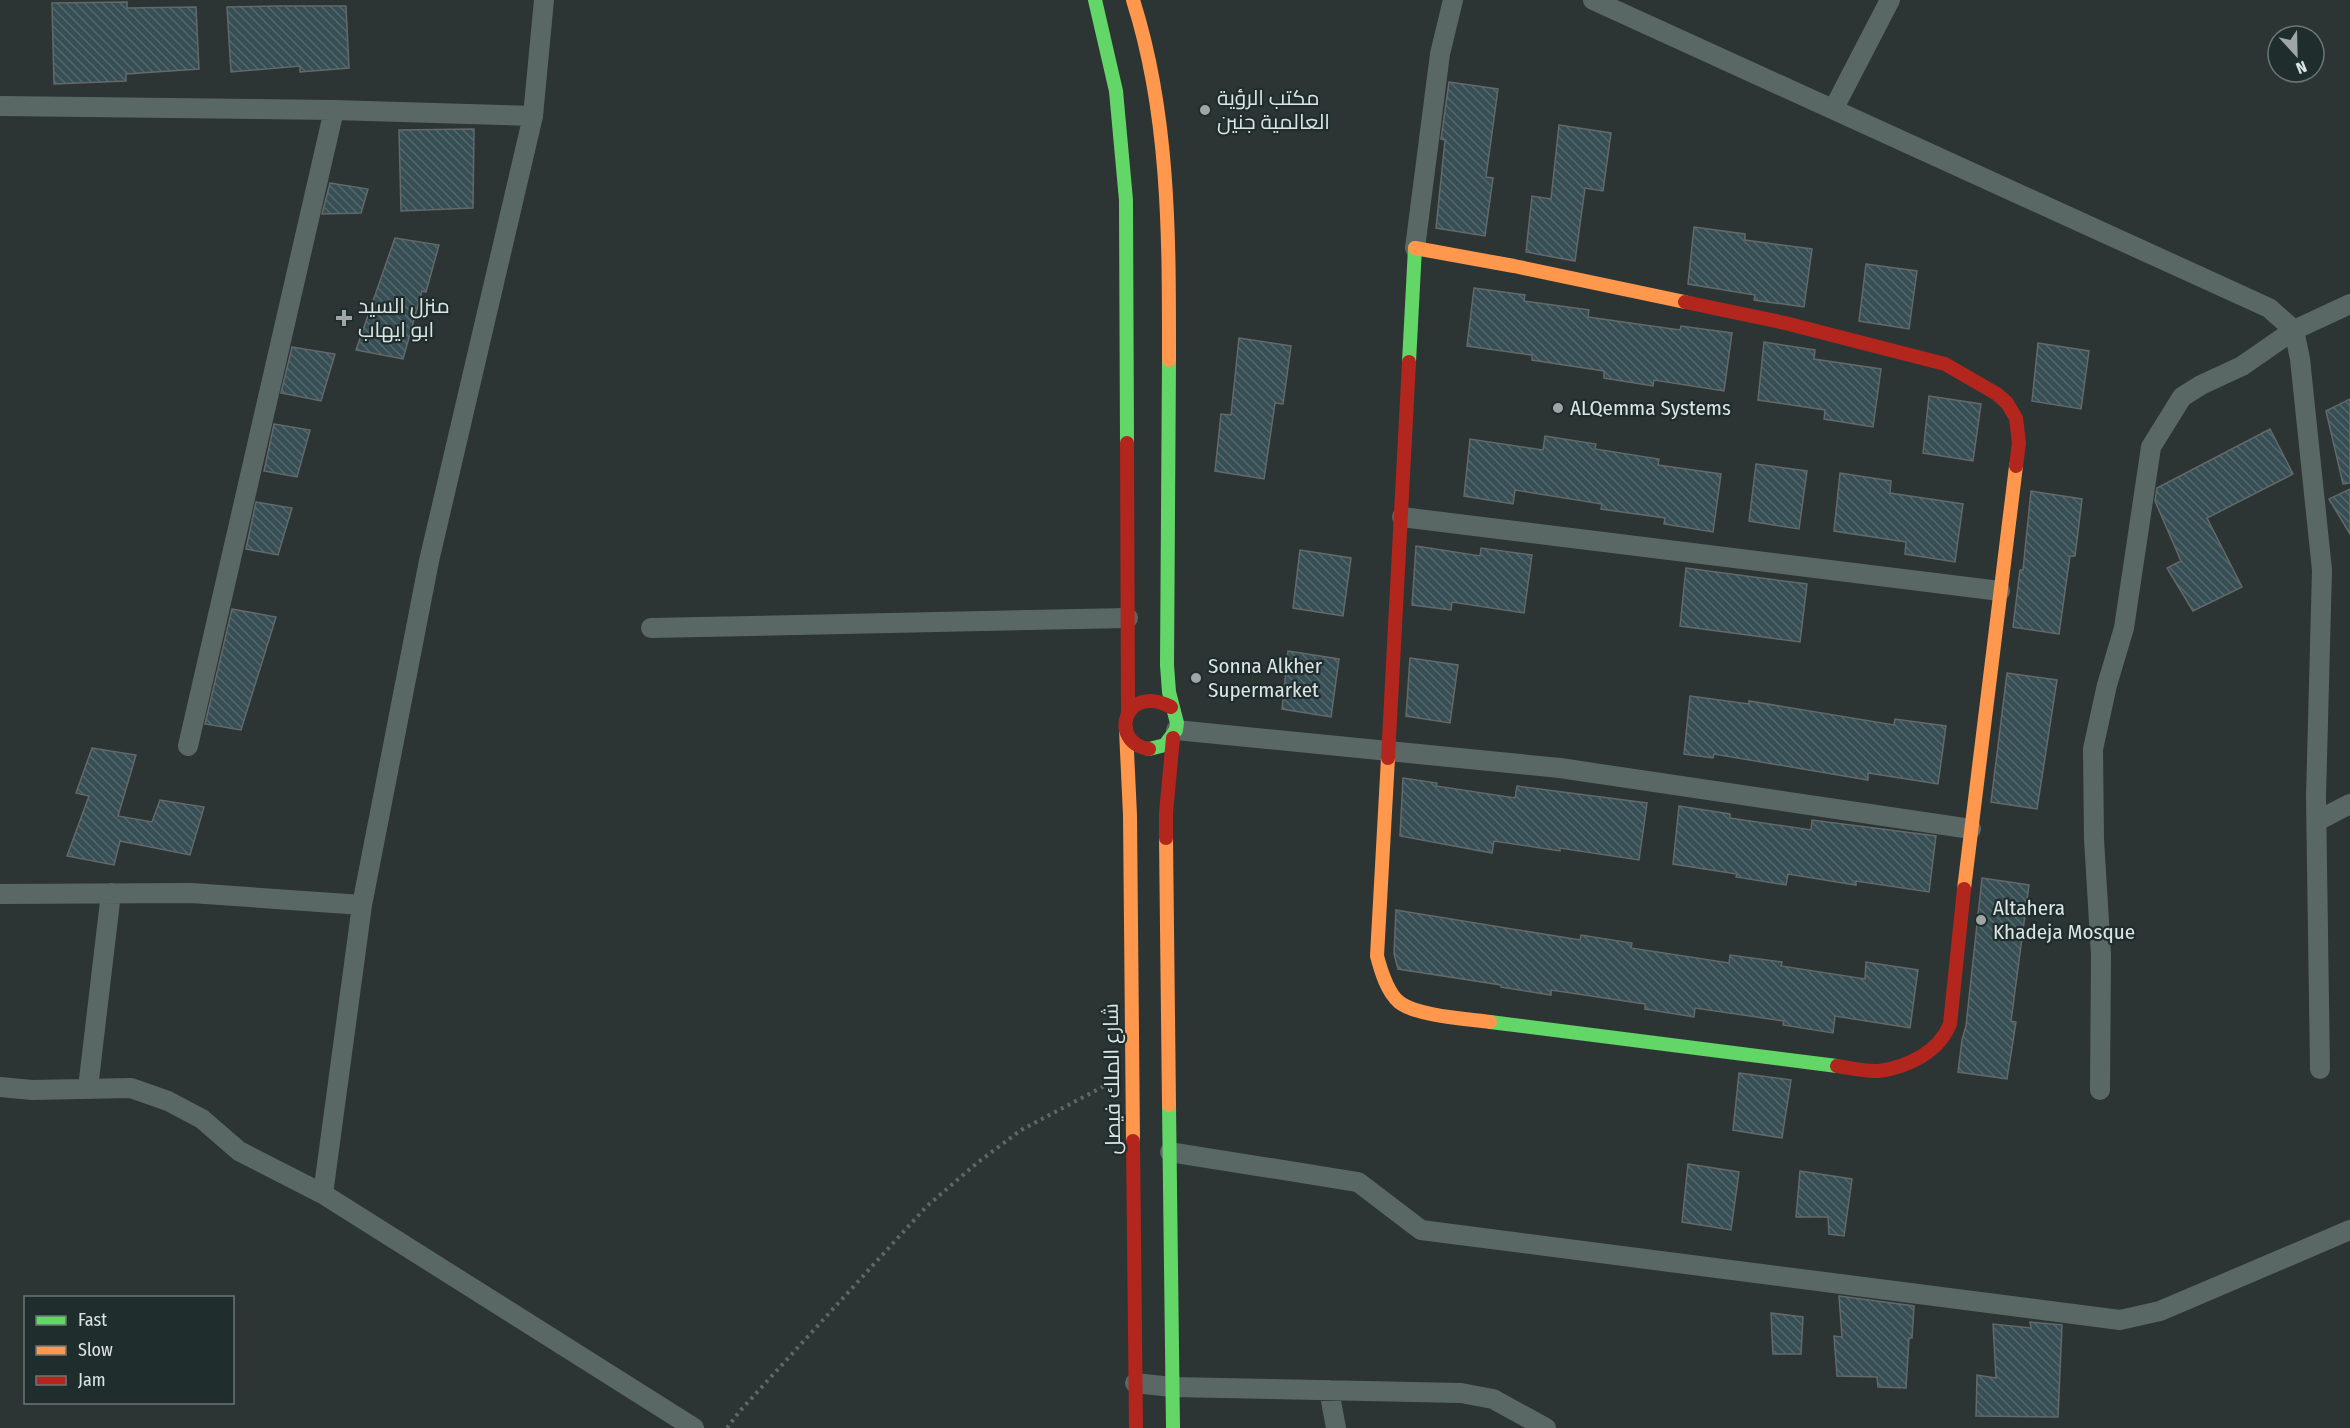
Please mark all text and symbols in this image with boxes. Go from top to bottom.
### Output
north arrow [2266,24,2326,84]
text: N [2293,57,2309,78]
place label: مكتب الرؤية العالمية جنين [1217,85,1330,135]
marker: مكتب الرؤية العالمية جنين [1198,103,1212,117]
place label: منزل السيد ابو ايهاب [358,293,450,343]
marker: منزل السيد ابو ايهاب [335,309,353,327]
place label: ALQemma Systems [1570,395,1731,421]
marker: ALQemma Systems [1551,401,1565,415]
place label: Sonna Alkher Supermarket [1208,653,1323,703]
marker: Sonna Alkher Supermarket [1189,671,1203,685]
place label: Altahera Khadeja Mosque [1993,895,2135,945]
marker: Altahera Khadeja Mosque [1974,913,1988,927]
street label: شارع الملك فيصل [1098,1003,1127,1155]
legend [24,1296,234,1404]
text: Fast [78,1309,107,1331]
text: Slow [78,1339,113,1361]
text: Jam [78,1369,106,1391]

